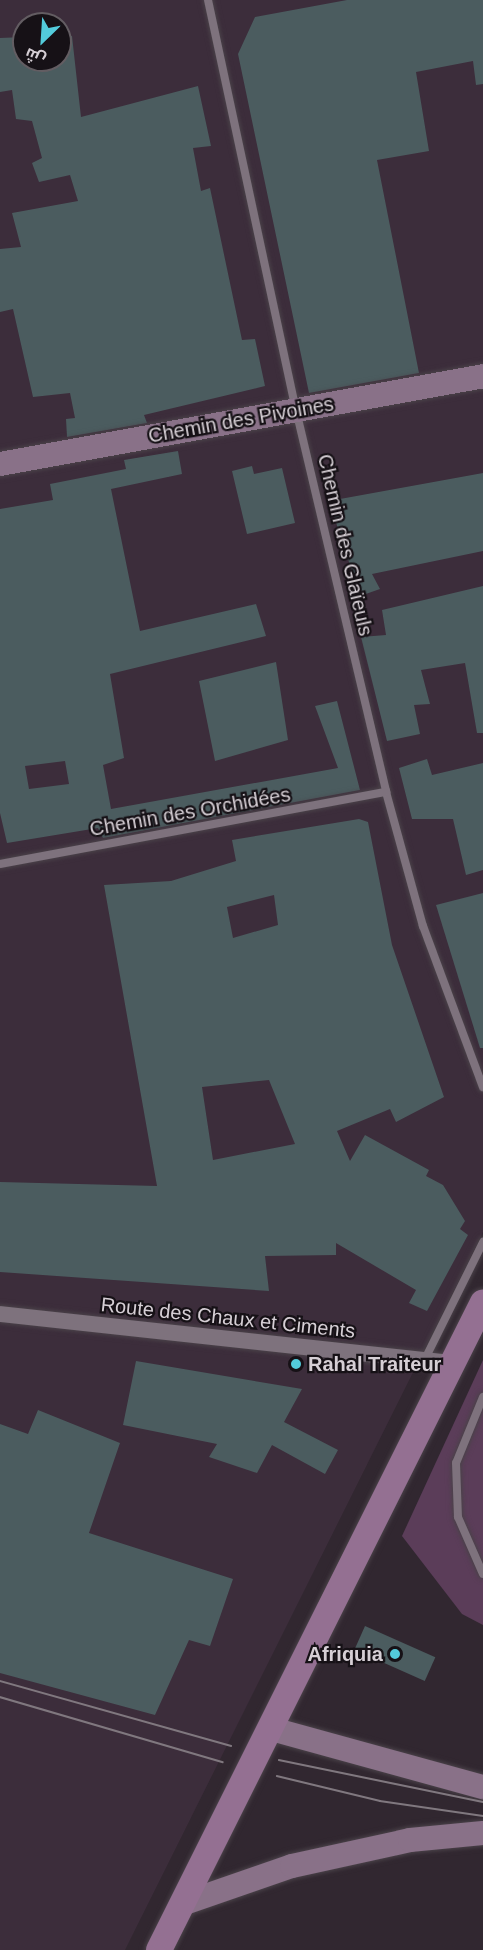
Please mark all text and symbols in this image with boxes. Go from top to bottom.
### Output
north arrow [12,12,72,72]
text: ش [22,45,48,69]
street label: Chemin des Pivoines [146,392,336,448]
street label: Chemin des Glaïeuls [312,452,378,638]
street label: Chemin des Orchidées [88,783,292,841]
street label: Route des Chaux et Ciments [100,1293,356,1343]
place label: Rahal Traiteur [308,1352,441,1376]
marker: Rahal Traiteur [289,1357,303,1371]
place label: Afriquia [307,1642,383,1666]
marker: Afriquia [388,1647,402,1661]

